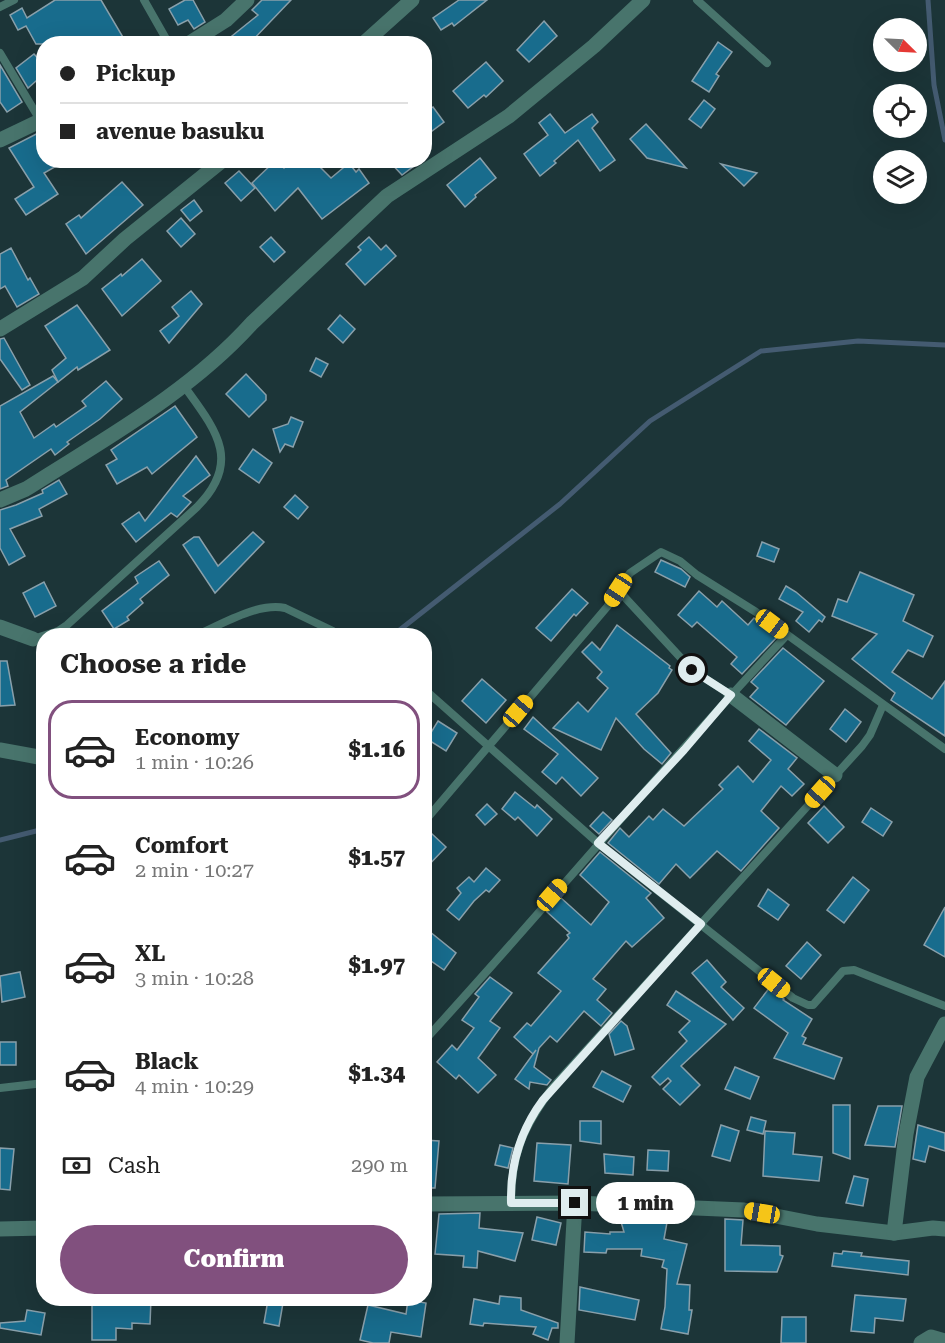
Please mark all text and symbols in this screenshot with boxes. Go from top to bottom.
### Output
north arrow [873,18,927,72]
map controls [873,18,927,204]
text: Pickup [96,61,176,86]
button: locate [873,84,927,138]
text: avenue basuku [96,119,264,144]
button: layers [873,150,927,204]
car [601,570,635,610]
car [752,606,792,642]
text: Choose a ride [60,648,246,680]
route start [678,656,705,683]
car [500,691,536,731]
icon: car [63,723,117,777]
text: Economy [135,725,239,750]
text: $1.16 [348,737,405,762]
text: 1 min · 10:26 [135,750,254,774]
car [801,773,839,811]
icon: car [63,831,117,885]
text: Comfort [135,833,228,858]
text: $1.57 [348,845,405,870]
text: 2 min · 10:27 [135,858,254,882]
car [533,876,571,914]
icon: car [63,939,117,993]
text: XL [135,941,165,966]
text: $1.97 [348,953,405,978]
car [754,965,794,1001]
text: 3 min · 10:28 [135,966,254,990]
icon: car [63,1047,117,1101]
text: Black [135,1049,199,1074]
text: $1.34 [348,1061,405,1086]
text: 4 min · 10:29 [135,1074,254,1098]
icon: cash [60,1149,93,1182]
text: Cash [108,1153,160,1178]
text: 290 m [351,1153,408,1177]
callout: 1 min [596,1182,695,1224]
route end [561,1189,588,1216]
text: 1 min [617,1191,674,1215]
car [743,1201,781,1225]
button: Confirm [60,1225,408,1294]

